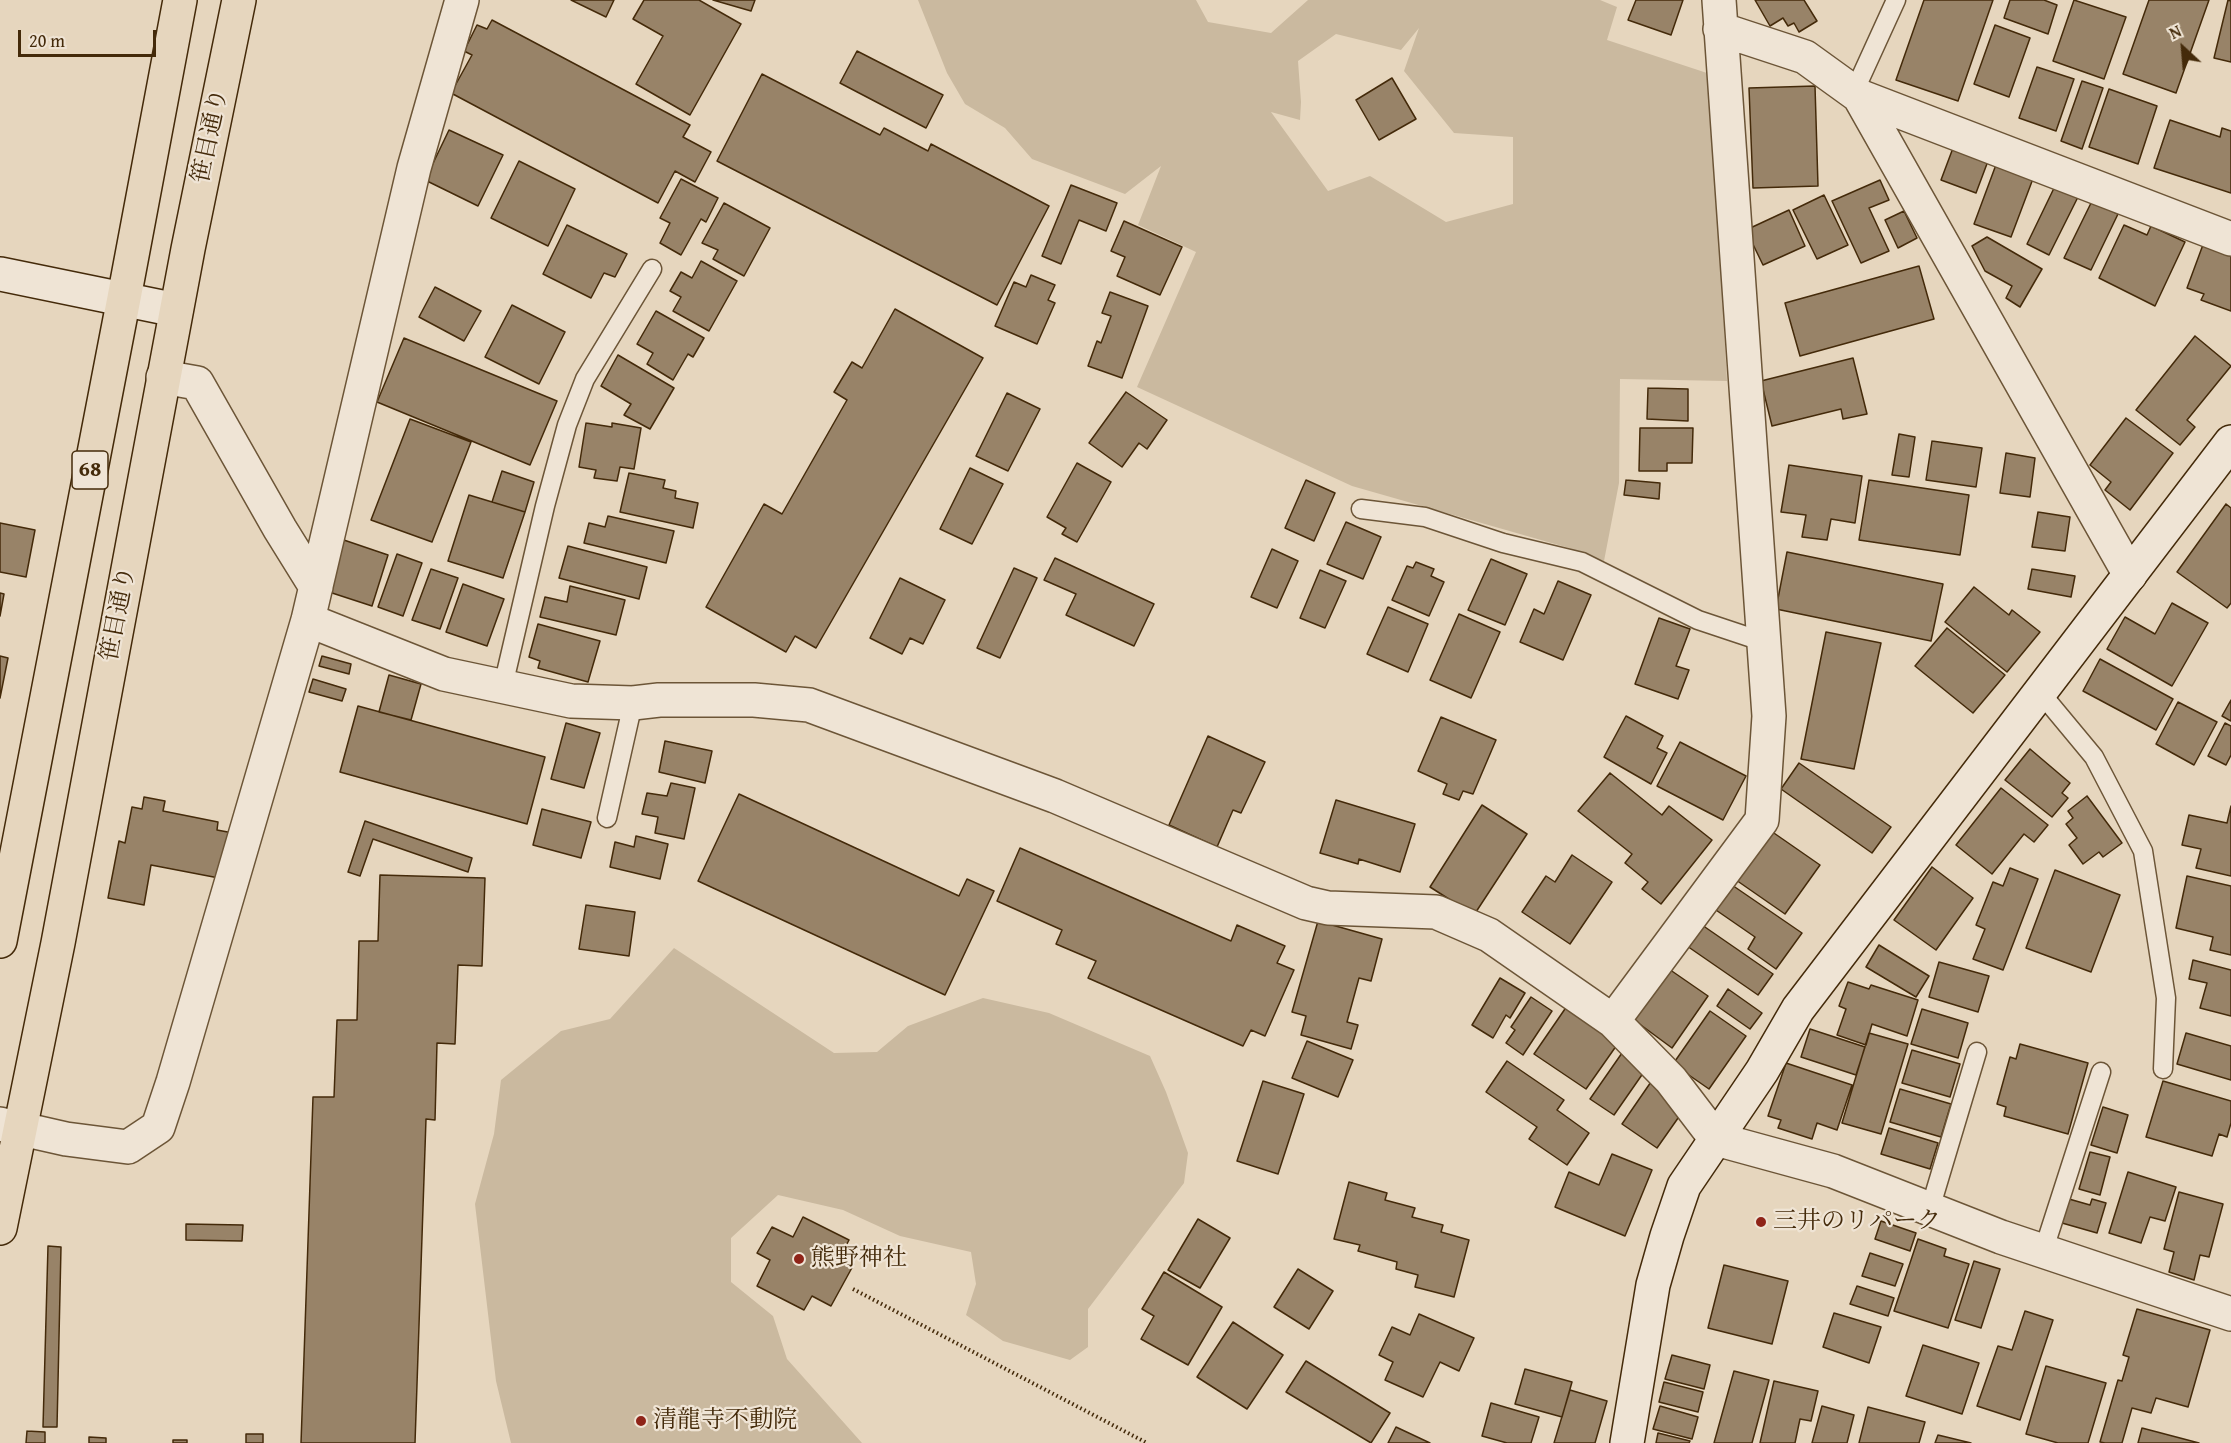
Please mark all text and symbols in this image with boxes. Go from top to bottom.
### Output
scale bar [21,18,159,56]
north arrow [2153,18,2213,78]
text: N [2165,19,2185,45]
text: 20 m [29,27,65,54]
street label: 笹目通り [187,86,235,186]
road number: 68 [72,451,108,489]
street label: 笹目通り [96,564,142,664]
place label: 三井のリパーク [1773,1208,1941,1236]
marker: 三井のリパーク [1754,1215,1768,1229]
place label: 熊野神社 [811,1245,907,1273]
marker: 熊野神社 [792,1252,806,1266]
place label: 清龍寺不動院 [653,1407,797,1435]
marker: 清龍寺不動院 [634,1414,648,1428]

